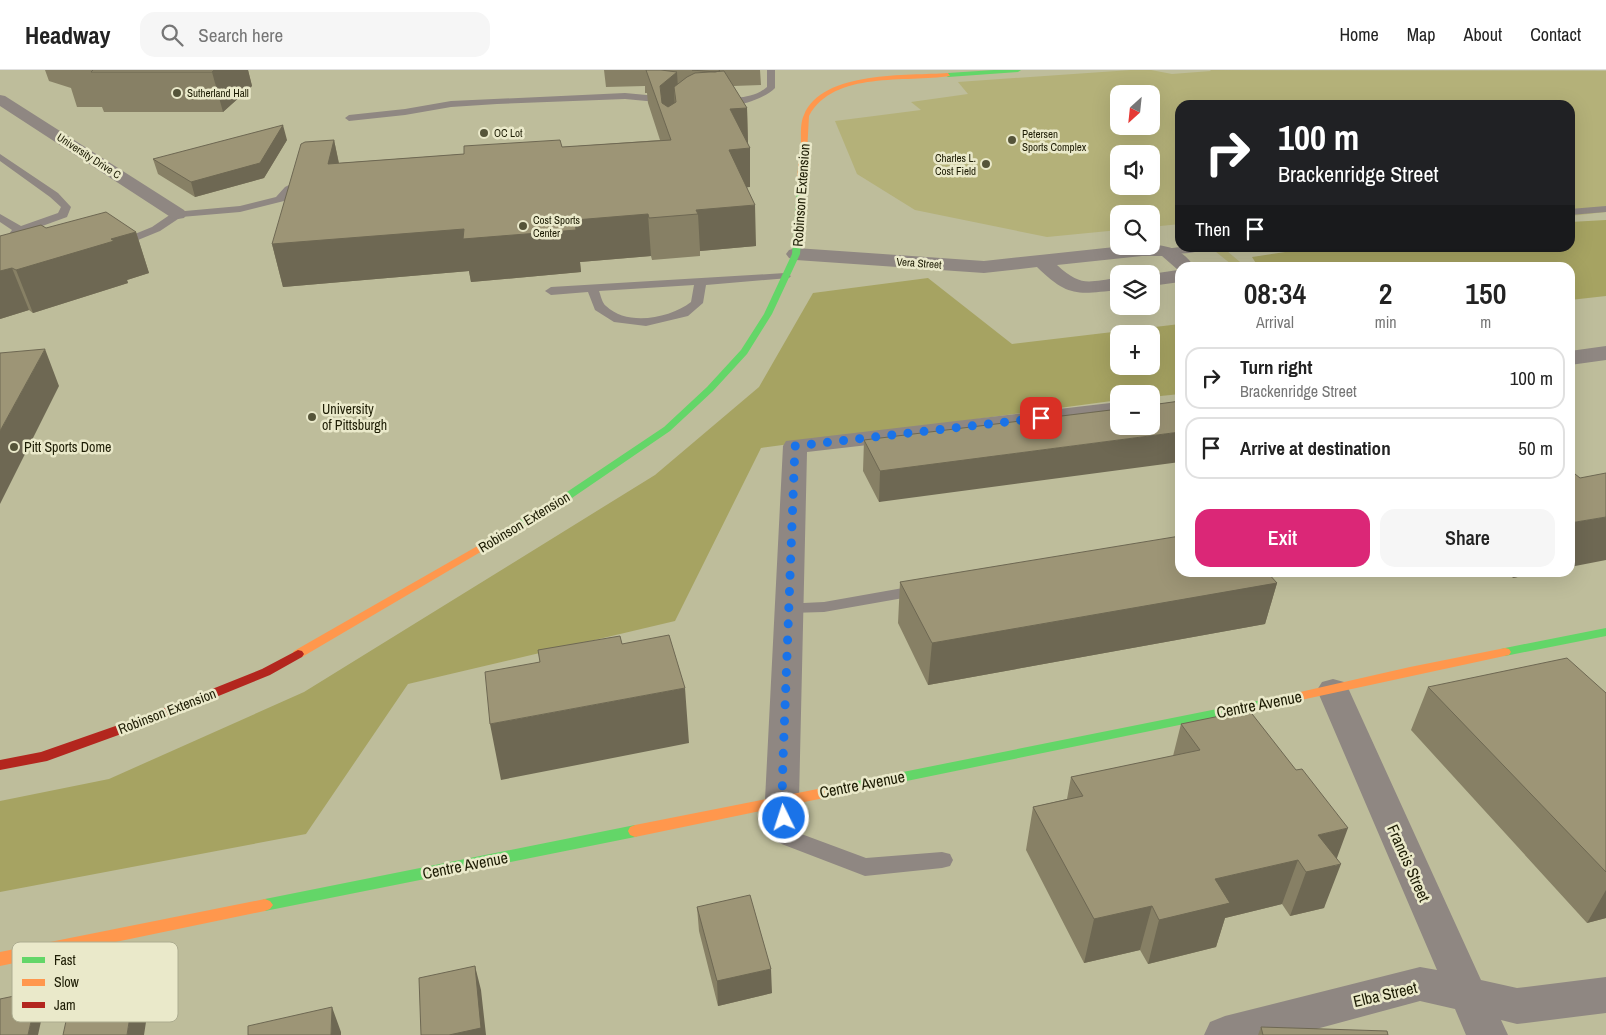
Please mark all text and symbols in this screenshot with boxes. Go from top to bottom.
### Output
search box [140,12,490,57]
text: Headway [25,19,110,51]
icon: search [158,21,186,49]
text: Search here [198,22,283,48]
text: Home [1339,22,1379,47]
text: Map [1407,22,1436,47]
text: About [1464,22,1502,47]
text: Contact [1530,22,1581,47]
north arrow [1110,85,1160,135]
map controls [1110,85,1160,435]
place label: Sutherland Hall [187,86,249,100]
marker: Sutherland Hall [171,87,183,99]
text: 100 m [1278,114,1359,161]
icon: right [1195,120,1260,185]
place label: OC Lot [494,126,523,140]
marker: OC Lot [478,127,490,139]
place label: Petersen Sports Complex [1022,127,1087,154]
street label: University Drive C [54,130,124,182]
marker: Petersen Sports Complex [1006,134,1018,146]
street label: Robinson Extension [788,143,814,247]
button: sound [1110,145,1160,195]
place label: Charles L. Cost Field [935,151,976,178]
marker: Charles L. Cost Field [980,158,992,170]
text: Brackenridge Street [1278,159,1438,189]
button: search [1110,205,1160,255]
place label: Cost Sports Center [533,213,581,240]
icon: arrive [1241,215,1269,243]
text: Then [1195,216,1231,242]
marker: Cost Sports Center [517,220,529,232]
street label: Vera Street [896,254,942,272]
button: layers [1110,265,1160,315]
text: 08:34 [1244,273,1306,313]
text: 2 [1379,273,1393,313]
text: 150 [1465,273,1506,313]
text: Arrival [1256,311,1294,333]
text: min [1375,311,1397,333]
text: m [1480,311,1491,333]
button: + [1110,325,1160,375]
text: Turn right [1240,354,1312,380]
icon: right [1197,364,1225,392]
text: 100 m [1510,365,1553,391]
text: Brackenridge Street [1240,380,1357,402]
button: − [1110,385,1160,435]
pin [1020,397,1062,439]
place label: University of Pittsburgh [322,400,387,434]
icon: arrive [1027,404,1055,432]
marker: University of Pittsburgh [306,411,318,423]
icon: arrive [1197,434,1225,462]
text: Arrive at destination [1240,435,1391,461]
text: 50 m [1518,435,1553,461]
place label: Pitt Sports Dome [24,438,111,456]
marker: Pitt Sports Dome [8,441,20,453]
street label: Robinson Extension [475,488,573,556]
button: Exit [1195,509,1370,567]
button: Share [1380,509,1555,567]
street label: Robinson Extension [116,684,218,738]
street label: Centre Avenue [1214,685,1304,723]
street label: Centre Avenue [817,765,907,803]
position arrow [757,791,809,843]
street label: Francis Street [1382,821,1436,905]
street label: Centre Avenue [420,846,510,884]
legend [12,942,178,1022]
text: Fast [54,951,76,969]
text: Slow [54,973,80,991]
street label: Elba Street [1351,976,1419,1012]
text: Jam [54,996,76,1014]

